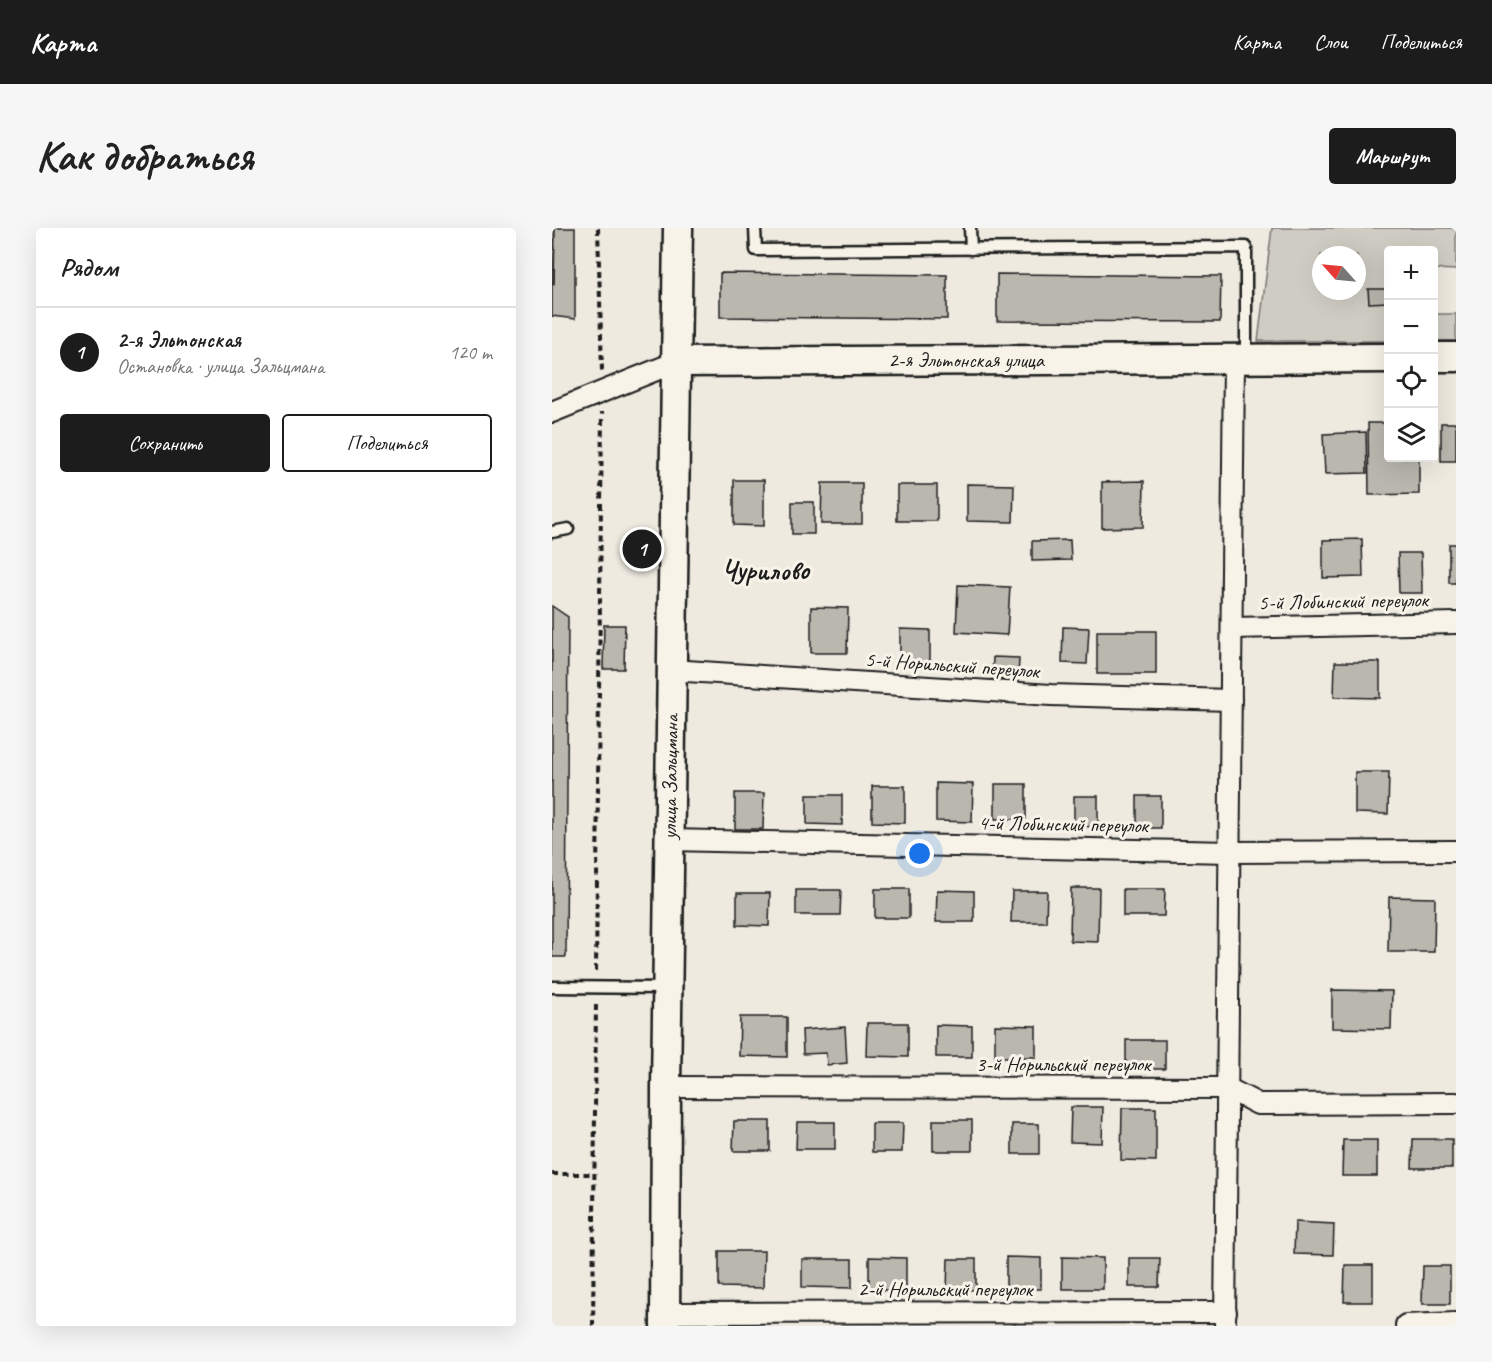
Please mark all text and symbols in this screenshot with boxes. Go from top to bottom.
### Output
text: Карта [30,25,97,60]
text: Карта [1233,29,1281,55]
text: Слои [1314,29,1348,55]
text: Поделиться [1381,29,1462,55]
button: Маршрут [1329,128,1456,184]
text: Как добраться [36,130,253,183]
north arrow [1312,246,1366,300]
map controls [1384,246,1438,462]
button: + [1384,246,1438,300]
text: Рядом [60,251,118,284]
button: − [1384,300,1438,354]
text: 2-я Эльтонская [117,326,241,354]
text: 1 [75,340,84,365]
text: 120 m [449,340,492,365]
street label: 2-я Эльтонская улица [888,347,1046,373]
text: Остановка · улица Зальцмана [117,354,324,379]
button: locate [1384,354,1438,408]
button: layers [1384,408,1438,462]
button: Сохранить [60,414,270,472]
button: Поделиться [282,414,492,472]
pin: 1 [622,526,662,572]
district label: Чурилово [721,553,811,587]
street label: 5-й Лобинский переулок [1258,586,1430,615]
street label: 5-й Норильский переулок [864,646,1042,684]
street label: улица Зальцмана [656,712,684,842]
street label: 4-й Лобинский переулок [978,810,1150,839]
your location [905,839,934,868]
street label: 3-й Норильский переулок [976,1051,1152,1077]
street label: 2-й Норильский переулок [858,1276,1034,1302]

